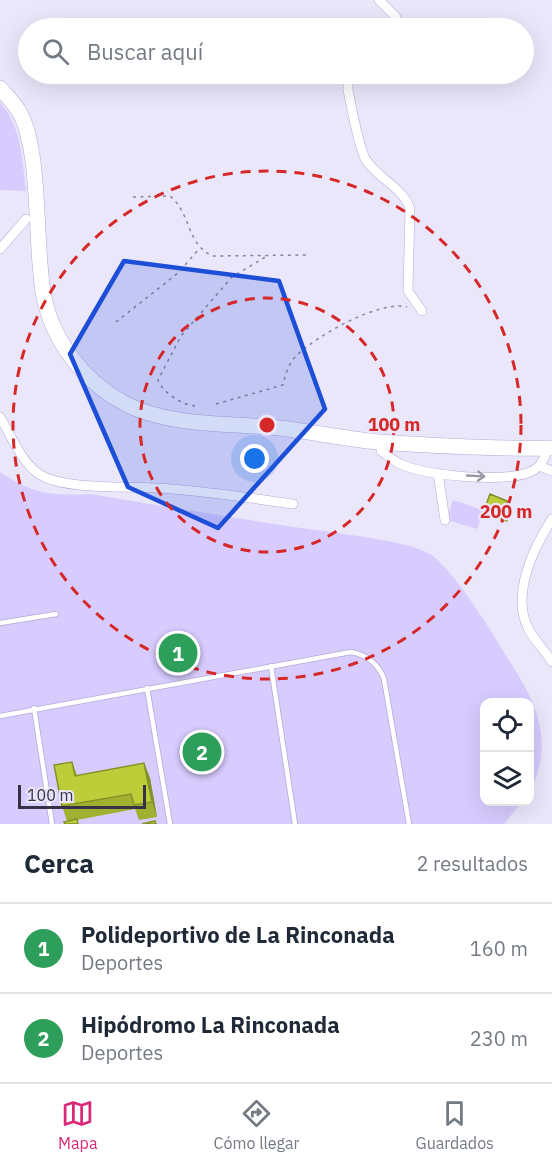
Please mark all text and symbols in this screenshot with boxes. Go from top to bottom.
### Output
search box [18,18,534,84]
icon: search [39,35,72,68]
text: Buscar aquí [87,37,203,66]
text: 100 m [368,413,420,436]
centre of rings [257,415,277,435]
your location [240,444,269,473]
one-way arrow [466,470,486,481]
text: 200 m [480,500,532,523]
pin: 1 [158,630,198,676]
map controls [480,698,534,806]
button: locate [480,698,534,752]
pin: 2 [182,730,222,774]
button: layers [480,752,534,806]
scale bar [18,782,146,810]
text: 100 m [27,785,74,805]
text: Cerca [24,846,94,880]
text: 2 resultados [416,850,528,877]
text: Polideportivo de La Rinconada [81,920,395,949]
text: 1 [38,935,50,962]
text: 160 m [470,935,528,962]
text: Deportes [81,949,163,976]
text: Hipódromo La Rinconada [81,1010,340,1039]
text: 2 [38,1025,50,1052]
text: 230 m [470,1025,528,1052]
text: Deportes [81,1039,163,1066]
tab: Mapa [58,1097,97,1153]
tab: Cómo llegar [214,1097,299,1153]
tab: Guardados [416,1097,494,1153]

